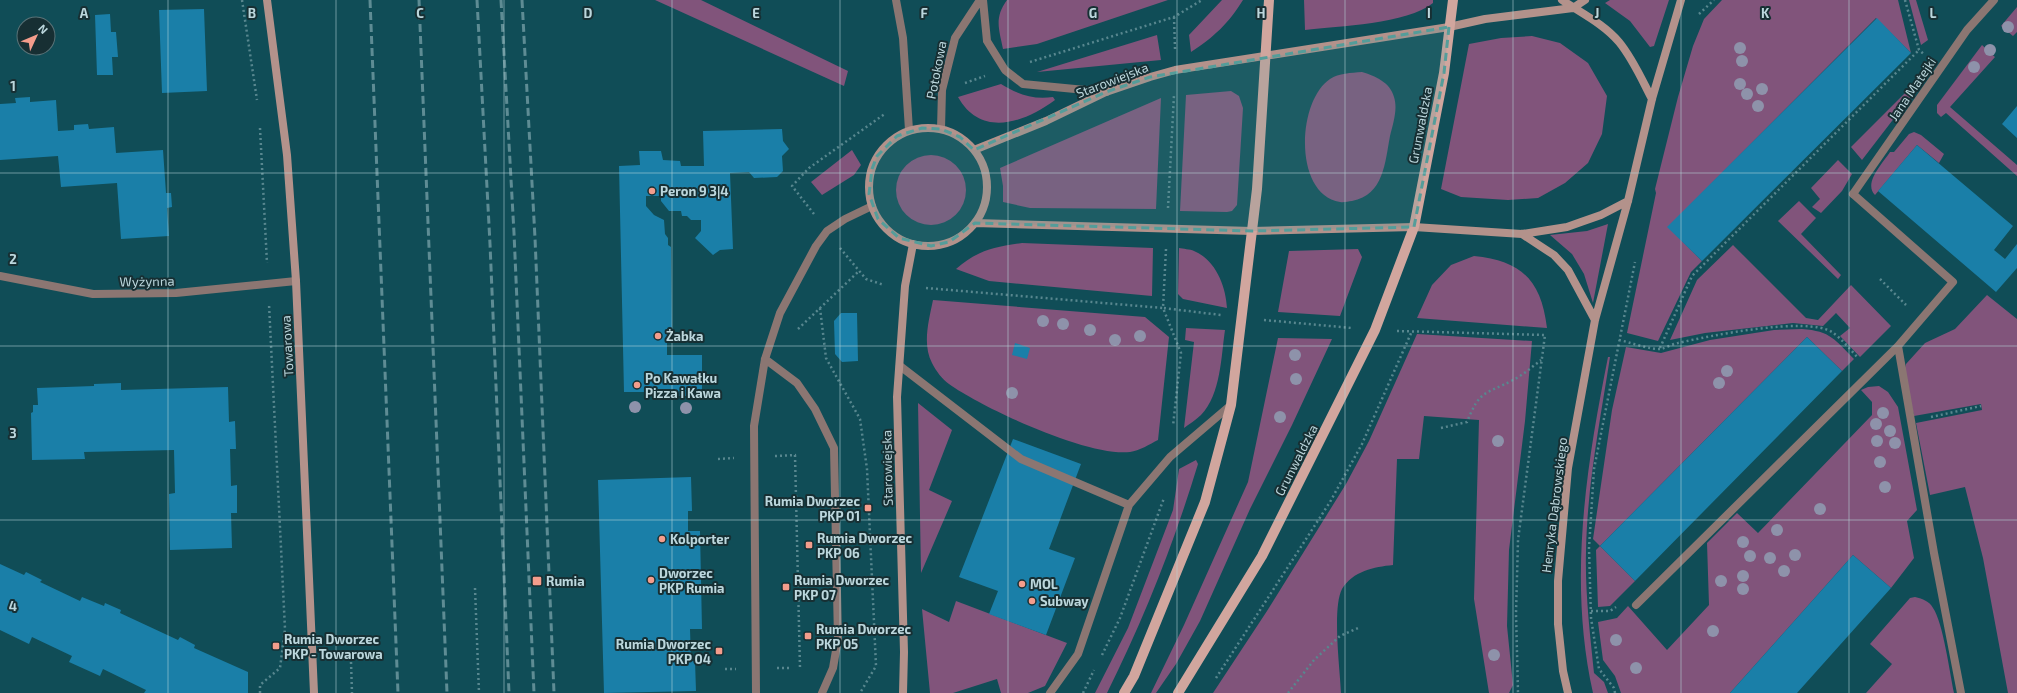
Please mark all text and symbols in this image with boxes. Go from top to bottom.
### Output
text: A [80,5,89,21]
text: B [248,5,256,21]
text: C [416,5,424,21]
text: D [584,5,593,21]
text: E [752,5,760,21]
text: F [920,5,928,21]
text: G [1089,5,1097,21]
text: H [1257,5,1266,21]
text: I [1427,5,1431,21]
text: J [1595,5,1599,21]
text: K [1761,5,1770,21]
text: L [1930,5,1937,21]
north arrow [16,16,56,56]
text: N [36,21,51,36]
street label: Potokowa [923,40,949,100]
street label: Jana Matejki [1885,54,1939,124]
street label: Starowiejska [1074,59,1150,101]
text: 1 [10,78,16,94]
street label: Grunwaldzka [1405,85,1435,165]
place label: Peron 9 3|4 [660,183,729,199]
marker: Peron 9 3|4 [647,186,657,196]
text: 2 [9,251,17,267]
street label: Wyżynna [119,273,175,289]
street label: Towarowa [277,315,297,377]
place label: Żabka [666,328,703,344]
marker: Żabka [653,331,663,341]
place label: Po Kawałku Pizza i Kawa [645,370,721,401]
marker: Po Kawałku Pizza i Kawa [632,380,642,390]
street label: Grunwaldzka [1271,422,1321,498]
text: 3 [9,425,17,441]
street label: Starowiejska [878,430,896,506]
street label: Henryka Dąbrowskiego [1538,436,1570,574]
place label: Rumia Dworzec PKP 01 [765,493,860,524]
marker: Rumia Dworzec PKP 01 [863,503,873,513]
place label: Rumia Dworzec PKP 06 [817,530,913,561]
place label: Kolporter [670,531,730,547]
marker: Kolporter [657,534,667,544]
marker: Rumia Dworzec PKP 06 [804,540,814,550]
place label: Dworzec PKP Rumia [659,565,724,596]
place label: Rumia Dworzec PKP 07 [794,572,890,603]
place label: Rumia [546,573,585,589]
marker: Rumia [531,575,543,587]
marker: Dworzec PKP Rumia [646,575,656,585]
place label: MOL [1030,576,1058,592]
marker: MOL [1017,579,1027,589]
marker: Rumia Dworzec PKP 07 [781,582,791,592]
place label: Subway [1040,593,1089,609]
marker: Subway [1027,596,1037,606]
text: 4 [9,598,17,614]
place label: Rumia Dworzec PKP 05 [816,621,912,652]
place label: Rumia Dworzec PKP - Towarowa [284,631,383,662]
marker: Rumia Dworzec PKP 05 [803,631,813,641]
place label: Rumia Dworzec PKP 04 [616,636,711,667]
marker: Rumia Dworzec PKP - Towarowa [271,641,281,651]
marker: Rumia Dworzec PKP 04 [714,646,724,656]

